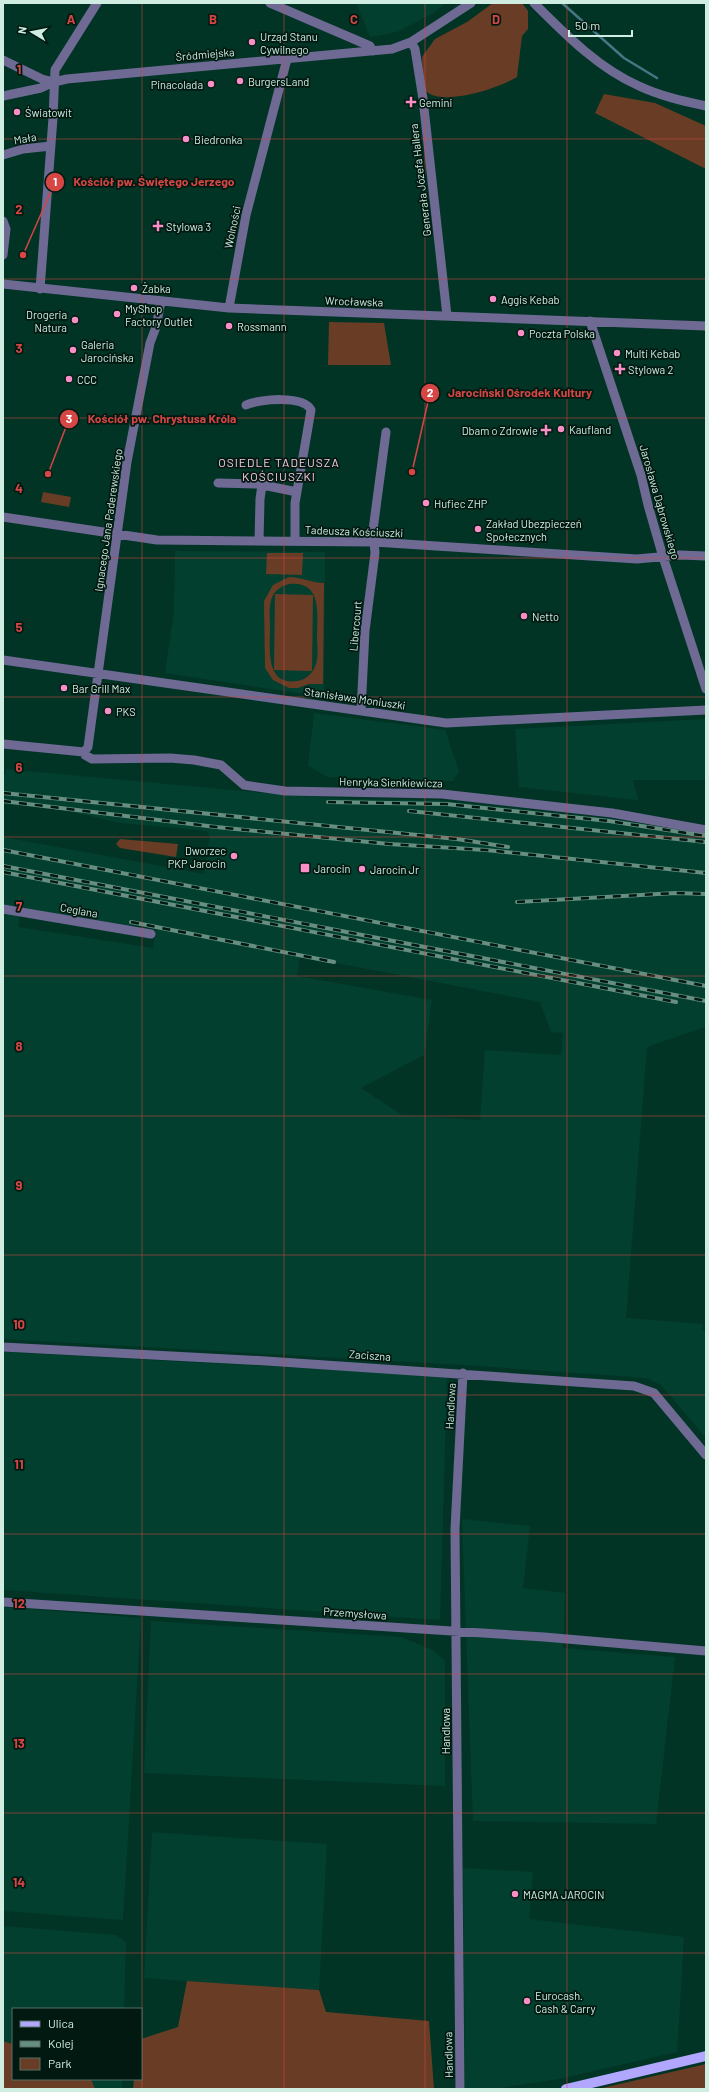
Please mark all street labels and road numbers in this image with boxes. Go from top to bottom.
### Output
street label: Śródmiejska [175,45,235,63]
street label: Generała Józefa Hallera [407,123,433,237]
street label: Mała [13,130,37,146]
street label: Wolności [221,204,243,250]
street label: Wrocławska [325,293,383,309]
street label: Jarosława Dąbrowskiego [637,443,683,561]
street label: Ignacego Jana Paderewskiego [92,448,124,592]
street label: Tadeusza Kościuszki [305,523,404,539]
street label: Libercourt [346,600,364,652]
street label: Stanisława Moniuszki [304,684,407,712]
street label: Henryka Sienkiewicza [339,775,443,789]
street label: Ceglana [59,900,99,920]
street label: Zaciszna [349,1347,391,1363]
street label: Handlowa [442,1382,458,1430]
street label: Przemysłowa [323,1604,387,1622]
street label: Handlowa [439,1708,452,1754]
street label: Handlowa [441,2032,455,2078]

